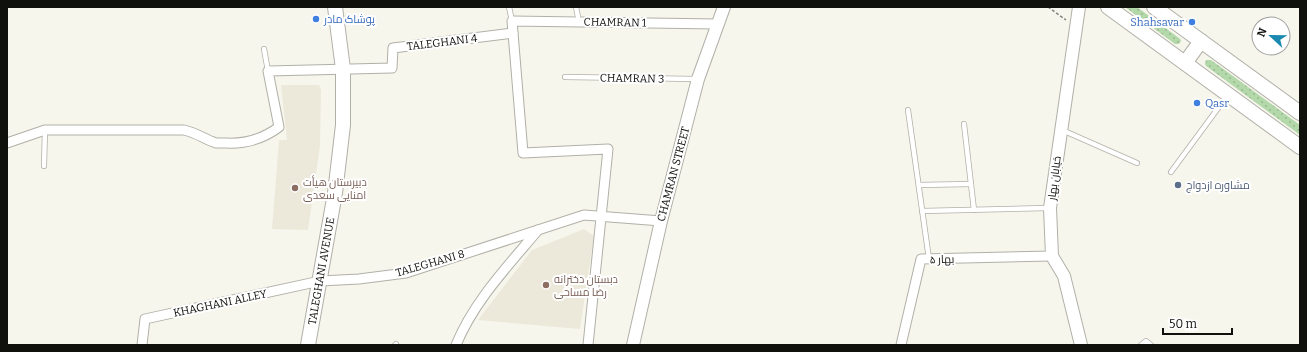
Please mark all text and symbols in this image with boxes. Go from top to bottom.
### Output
place label: پوشاک مادر [323,13,375,26]
marker: پوشاک مادر [311,14,321,24]
street label: CHAMRAN 1 [584,15,647,30]
place label: Shahsavar [1130,16,1184,29]
north arrow [1251,16,1291,56]
marker: Shahsavar [1187,17,1197,27]
text: N [1255,26,1270,39]
street label: TALEGHANI 4 [406,32,479,53]
street label: CHAMRAN 3 [600,71,664,86]
place label: Qasr [1205,97,1229,110]
marker: Qasr [1192,98,1202,108]
street label: CHAMRAN STREET [655,125,693,223]
street label: خیابان بهار [1045,155,1064,202]
place label: دبیرستان هیأت امنایی سعدی [303,175,367,202]
place label: مشاوره ازدواج [1186,179,1250,193]
marker: مشاوره ازدواج [1173,180,1183,190]
marker: دبیرستان هیأت امنایی سعدی [290,183,300,193]
street label: TALEGHANI AVENUE [306,216,337,326]
street label: TALEGHANI 8 [394,247,466,280]
street label: بهار ۵ [930,253,955,266]
place label: دبستان دخترانه رضا مساحی [554,273,618,299]
marker: دبستان دخترانه رضا مساحی [541,280,551,290]
street label: KHAGHANI ALLEY [172,287,269,320]
scale bar [1163,310,1232,336]
text: 50 m [1169,317,1198,331]

